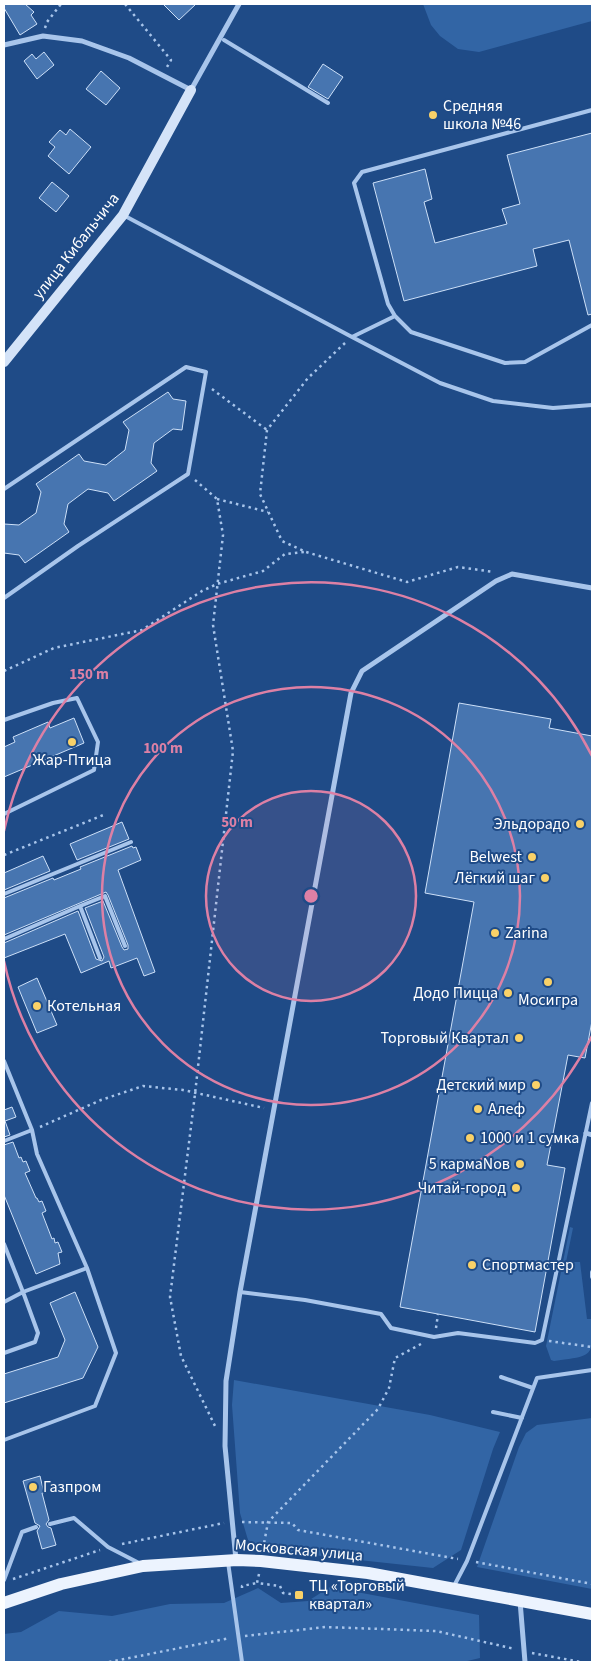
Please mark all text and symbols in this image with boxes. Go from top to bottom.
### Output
place label: Средняя школа №46 [443,95,521,135]
marker: Средняя школа №46 [427,109,439,121]
street label: улица Кибальчича [28,188,124,304]
text: 150 m [69,664,109,685]
marker: Жар-Птица [66,736,78,748]
text: 100 m [143,738,183,759]
place label: Жар-Птица [32,749,112,771]
text: 50 m [221,812,253,833]
place label: Эльдорадо [494,813,570,835]
marker: Эльдорадо [574,818,586,830]
place label: Belwest [469,846,523,868]
marker: Belwest [526,851,538,863]
place label: Лёгкий шаг [455,867,535,889]
marker: Лёгкий шаг [539,872,551,884]
centre of rings [302,887,320,905]
place label: Zarina [505,922,548,944]
marker: Zarina [489,927,501,939]
marker: Мосигра [542,976,554,988]
place label: Додо Пицца [413,982,498,1004]
marker: Додо Пицца [502,987,514,999]
place label: Мосигра [518,989,578,1011]
place label: Котельная [47,995,121,1017]
marker: Котельная [31,1000,43,1012]
place label: Торговый Квартал [381,1027,509,1049]
marker: Торговый Квартал [513,1032,525,1044]
place label: Детский мир [436,1074,526,1096]
marker: Детский мир [530,1079,542,1091]
place label: Алеф [488,1098,525,1120]
marker: Алеф [472,1103,484,1115]
place label: 1000 и 1 сумка [480,1127,579,1149]
marker: 1000 и 1 сумка [464,1132,476,1144]
place label: 5 кармаNов [429,1153,510,1175]
marker: 5 кармаNов [514,1158,526,1170]
place label: Читай-город [418,1177,506,1199]
marker: Читай-город [510,1182,522,1194]
place label: Спортмастер [482,1254,574,1276]
marker: Спортмастер [466,1259,478,1271]
place label: Газпром [43,1476,101,1498]
marker: Газпром [27,1481,39,1493]
street label: Московская улица [234,1533,364,1567]
place label: ТЦ «Торговый квартал» [309,1575,405,1615]
marker: ТЦ «Торговый квартал» [293,1589,305,1601]

